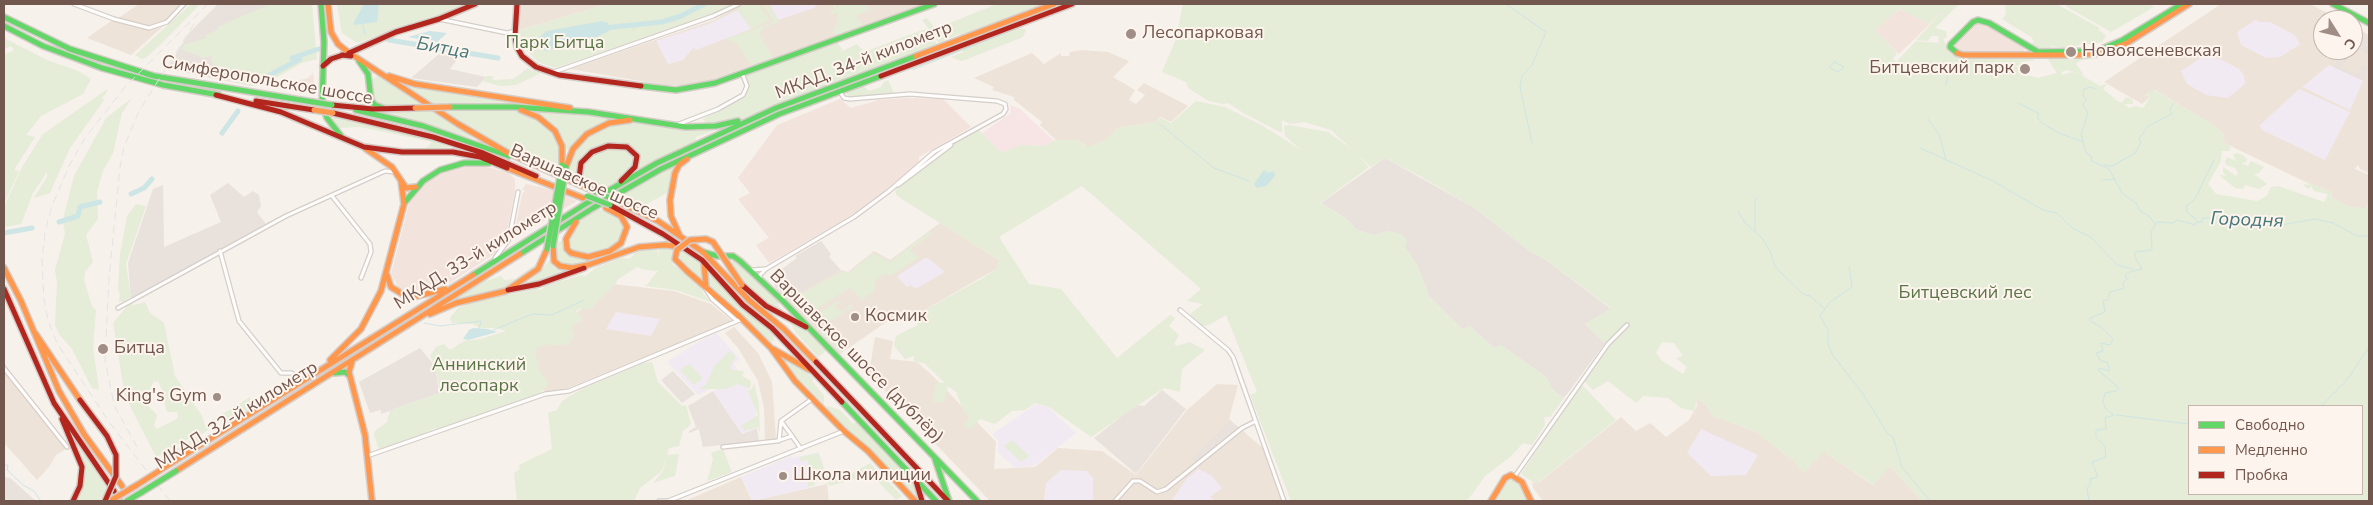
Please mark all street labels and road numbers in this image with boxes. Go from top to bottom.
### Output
street label: МКАД, 34-й километр [773,17,955,105]
street label: Симферопольское шоссе [160,52,374,110]
street label: Варшавское шоссе [506,141,662,225]
street label: МКАД, 33-й километр [391,197,561,315]
street label: Варшавское шоссе (дублёр) [765,266,947,448]
street label: МКАД, 32-й километр [152,357,322,475]

